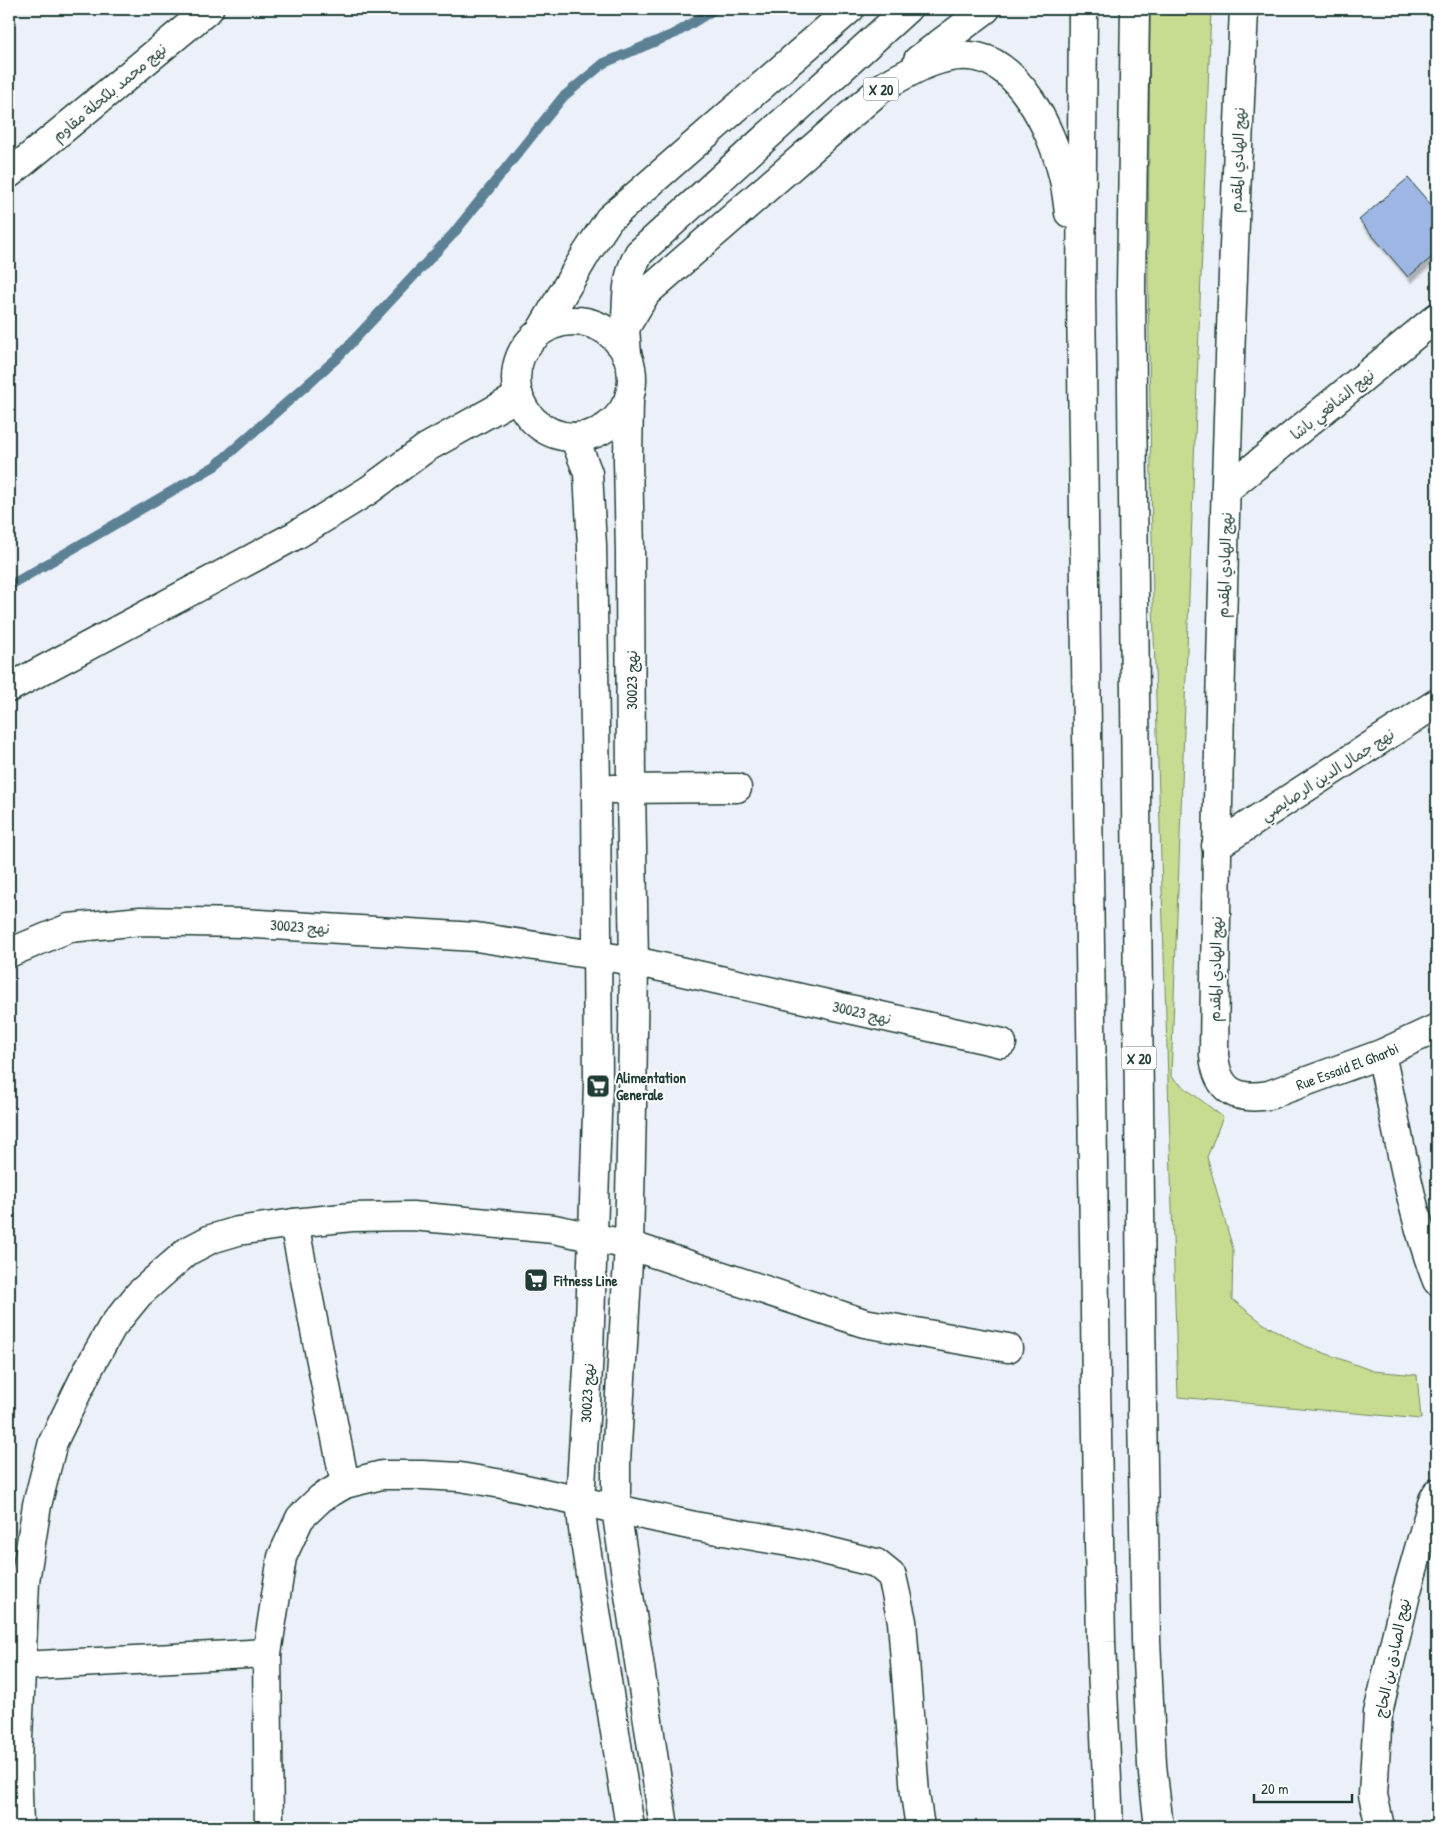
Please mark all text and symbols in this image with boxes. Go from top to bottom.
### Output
street label: نهج محمد بلكحلة مقاوم [47,38,171,147]
road number: X 20 [864,78,898,100]
street label: نهج الهادي المقدم [1225,107,1250,213]
street label: نهج الشافعي باشا [1286,364,1380,447]
street label: نهج الهادي المقدم [1212,512,1237,618]
street label: نهج 30023 [621,650,642,710]
street label: نهج جمال الدين الرصايصي [1256,723,1400,828]
street label: نهج 30023 [270,913,330,939]
street label: نهج الهادي المقدم [1204,916,1227,1022]
street label: نهج 30023 [831,995,893,1029]
street label: Rue Essaid El Gharbi [1293,1037,1402,1095]
road number: X 20 [1122,1046,1156,1070]
place label: Alimentation Generale [616,1067,686,1105]
supermarket icon: Alimentation Generale [585,1073,611,1099]
supermarket icon: Fitness Line [523,1267,549,1293]
place label: Fitness Line [553,1270,618,1291]
street label: نهج 30023 [575,1363,599,1423]
street label: نهج الصادق بن الحاج [1369,1596,1415,1720]
scale bar [1254,1771,1351,1803]
text: 20 m [1261,1778,1288,1799]

